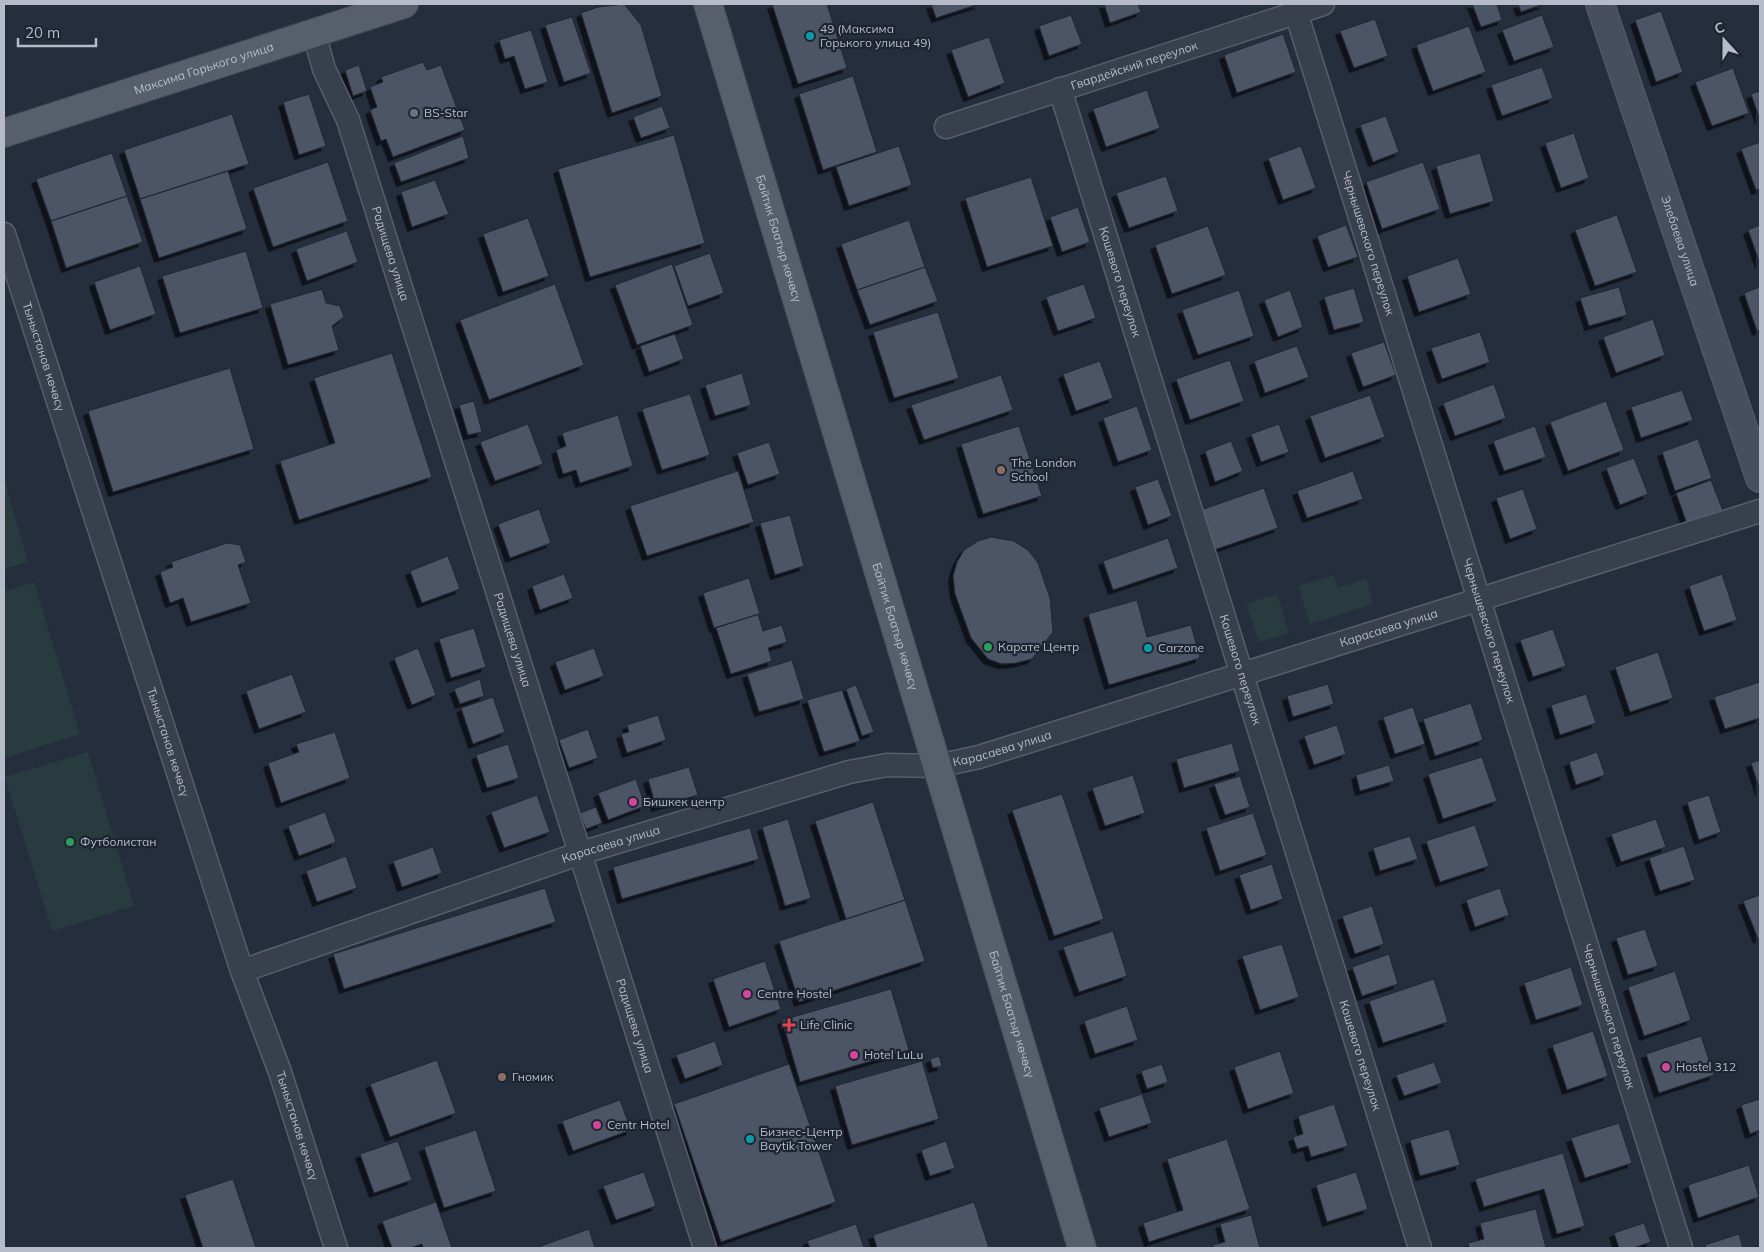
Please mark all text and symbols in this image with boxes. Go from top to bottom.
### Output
scale bar [18,15,95,47]
north arrow [1699,15,1749,65]
text: С [1712,18,1727,38]
place label: 49 (Максима Горького улица 49) [820,21,931,50]
text: 20 m [25,23,60,42]
marker: 49 (Максима Горького улица 49) [804,30,816,42]
street label: Гвардейский переулок [1069,37,1200,93]
street label: Максима Горького улица [132,39,275,98]
place label: BS-Star [424,105,468,120]
marker: BS-Star [408,107,420,119]
street label: Чернышевского переулок [1339,169,1398,318]
street label: Байтик Баатыр көчөсү [753,173,805,304]
street label: Элебаева улица [1658,193,1703,288]
street label: Радищева улица [369,204,413,303]
street label: Кошевого переулок [1096,225,1145,339]
street label: Тыныстанов көчөсү [19,300,69,414]
place label: The London School [1011,455,1076,484]
marker: The London School [995,464,1007,476]
street label: Чернышевского переулок [1460,556,1519,705]
street label: Байтик Баатыр көчөсү [869,561,922,692]
street label: Радищева улица [491,591,535,689]
street label: Карасаева улица [1338,605,1439,650]
street label: Кошевого переулок [1217,612,1265,727]
place label: Карате Центр [998,639,1079,654]
place label: Carzone [1158,640,1204,655]
marker: Карате Центр [982,641,994,653]
marker: Carzone [1142,642,1154,654]
street label: Тыныстанов көчөсү [144,685,193,799]
street label: Карасаева улица [951,727,1053,769]
place label: Бишкек центр [643,794,725,809]
marker: Бишкек центр [627,796,639,808]
street label: Карасаева улица [559,822,662,866]
place label: Футболистан [80,834,156,849]
marker: Футболистан [64,836,76,848]
street label: Чернышевского переулок [1580,942,1639,1091]
street label: Байтик Баатыр көчөсү [986,949,1039,1080]
street label: Радищева улица [613,977,657,1075]
place label: Centre Hostel [757,986,832,1001]
marker: Centre Hostel [741,988,753,1000]
street label: Кошевого переулок [1336,998,1385,1113]
place label: Life Clinic [800,1017,853,1032]
marker: Life Clinic [782,1018,796,1032]
place label: Hotel LuLu [864,1047,923,1062]
marker: Hotel LuLu [848,1049,860,1061]
place label: Hostel 312 [1676,1059,1736,1074]
marker: Hostel 312 [1660,1061,1672,1073]
street label: Тыныстанов көчөсү [273,1069,322,1183]
place label: Гномик [512,1069,554,1084]
marker: Гномик [496,1071,508,1083]
place label: Centr Hotel [607,1117,670,1132]
marker: Centr Hotel [591,1119,603,1131]
place label: Бизнес-Центр Baytik Tower [760,1124,843,1153]
marker: Бизнес-Центр Baytik Tower [744,1133,756,1145]

